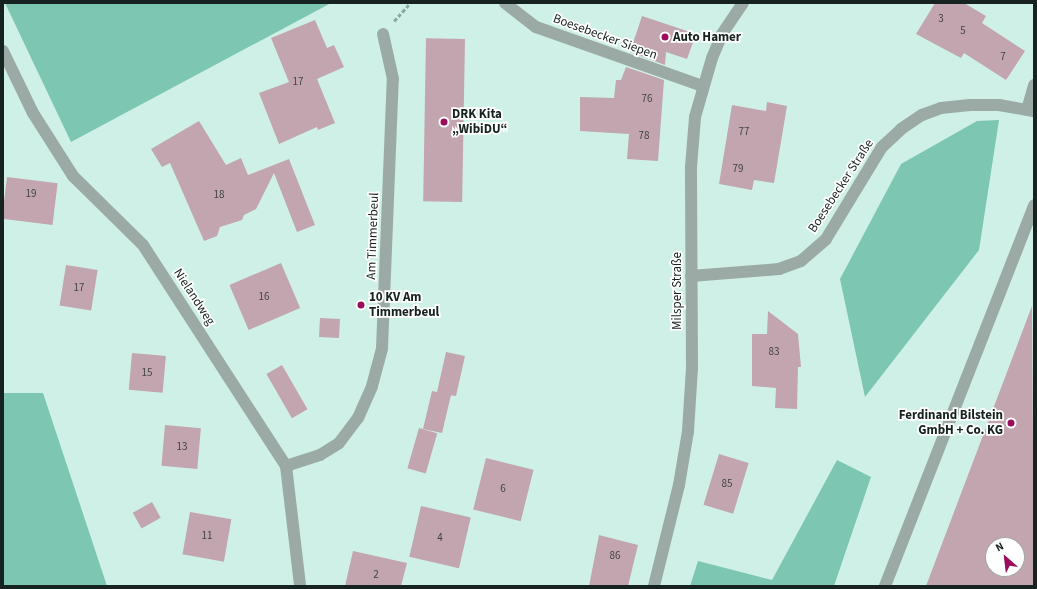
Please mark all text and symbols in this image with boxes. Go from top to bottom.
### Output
street label: Boesebecker Siepen [551,11,659,63]
house number: 3 [938,12,944,26]
house number: 5 [960,24,966,38]
place label: Auto Hamer [673,29,741,45]
marker: Auto Hamer [660,32,670,42]
house number: 7 [1000,50,1006,64]
house number: 17 [293,75,303,89]
house number: 76 [642,92,652,106]
place label: DRK Kita „WibiDU“ [452,107,508,138]
marker: DRK Kita „WibiDU“ [439,117,449,127]
house number: 77 [739,125,749,139]
house number: 78 [639,129,649,143]
street label: Boesebecker Straße [805,136,877,236]
house number: 79 [733,162,743,176]
house number: 19 [26,187,36,201]
house number: 18 [214,188,224,202]
street label: Am Timmerbeul [364,192,382,280]
street label: Milsper Straße [669,252,685,330]
street label: Nielandweg [170,266,218,328]
house number: 17 [74,281,84,295]
house number: 16 [259,290,269,304]
place label: 10 KV Am Timmerbeul [369,290,439,321]
marker: 10 KV Am Timmerbeul [356,300,366,310]
house number: 83 [769,345,779,359]
house number: 15 [142,366,152,380]
place label: Ferdinand Bilstein GmbH + Co. KG [899,408,1003,439]
marker: Ferdinand Bilstein GmbH + Co. KG [1006,418,1016,428]
house number: 13 [177,440,187,454]
house number: 85 [722,477,732,491]
house number: 6 [500,482,506,496]
house number: 11 [202,529,212,543]
house number: 4 [437,531,443,545]
north arrow [985,537,1025,577]
text: N [993,539,1006,555]
house number: 86 [610,549,620,563]
house number: 2 [373,568,379,582]

